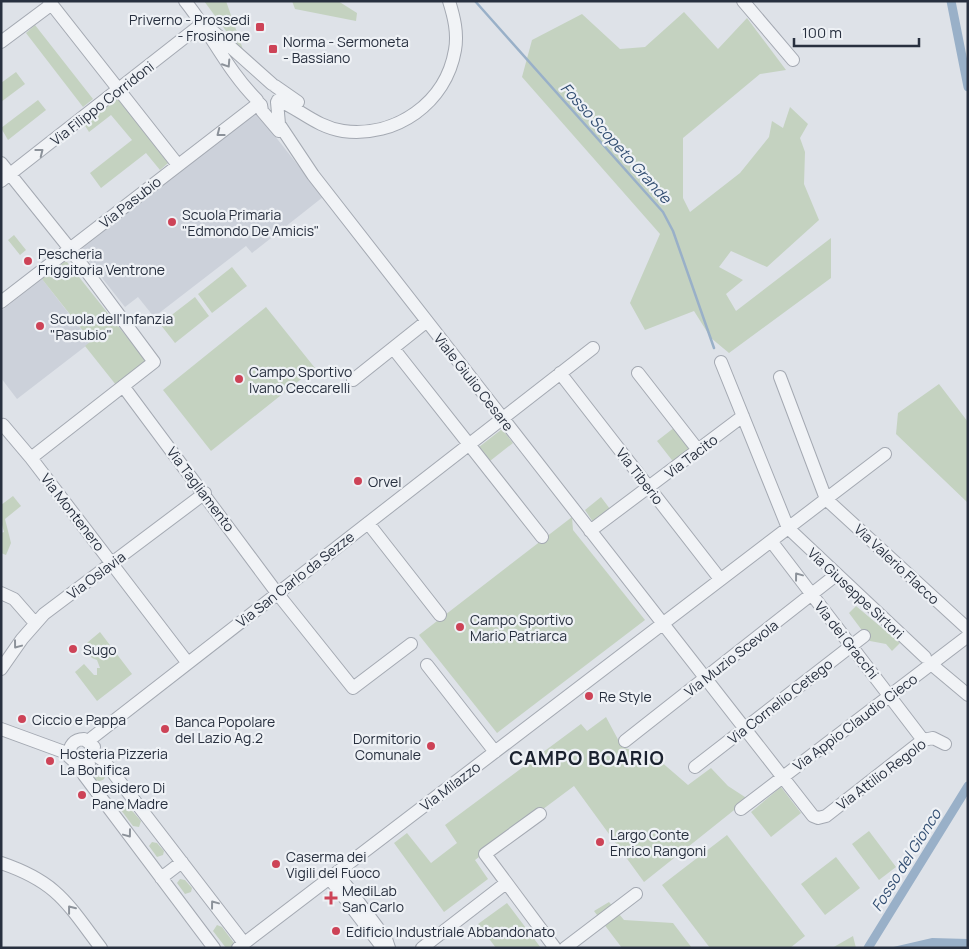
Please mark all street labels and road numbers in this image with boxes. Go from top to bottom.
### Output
street label: Via Filippo Corridoni [46,57,158,149]
street label: Via Pasubio [95,172,165,232]
street label: Viale Giulio Cesare [430,329,518,435]
street label: Via Tacito [661,430,721,482]
street label: Via Tagliamento [163,443,239,535]
street label: Via Tiberio [612,444,668,508]
street label: Via Montenero [37,469,109,555]
street label: Via Valerio Flacco [850,520,944,608]
street label: Via San Carlo da Sezze [232,527,358,631]
street label: Via Giuseppe Sirtori [804,543,908,643]
street label: Via Oslavia [63,547,129,603]
street label: Via dei Gracchi [811,597,883,683]
street label: Via Muzio Scevola [680,615,782,701]
street label: Via Cornelio Cetego [724,654,836,748]
street label: Via Appio Claudio Cieco [789,669,921,775]
street label: Via Attilio Regolo [832,734,930,814]
street label: Via Milazzo [416,757,484,815]

